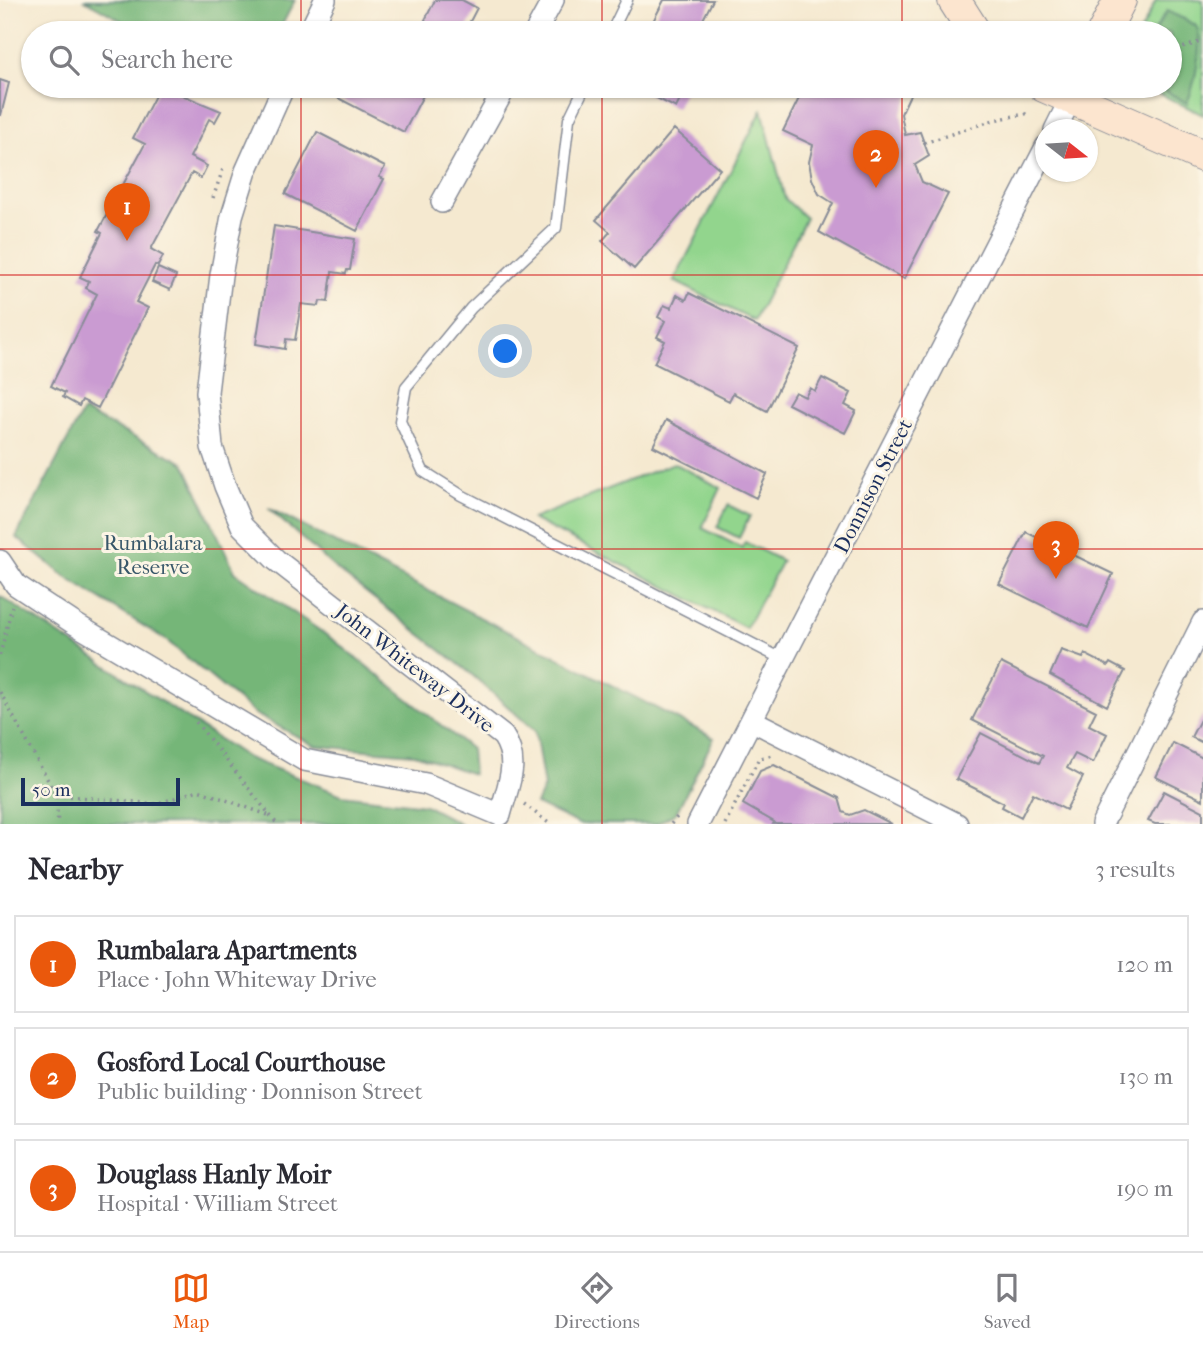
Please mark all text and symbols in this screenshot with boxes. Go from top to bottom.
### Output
search box [21,21,1182,98]
icon: search [45,41,83,79]
text: Search here [101,44,233,75]
north arrow [1035,119,1098,182]
pin: 2 [853,130,899,188]
pin: 1 [104,183,150,241]
your location [488,334,522,368]
street label: Donnison Street [829,414,917,557]
pin: 3 [1033,521,1079,579]
park label: Rumbalara Reserve [103,531,203,579]
street label: John Whiteway Drive [329,597,499,737]
scale bar [21,775,180,807]
text: 50 m [32,779,71,801]
text: Nearby [28,852,123,887]
text: 3 results [1095,856,1175,883]
text: Rumbalara Apartments [97,935,357,966]
text: 1 [49,951,57,978]
text: 120 m [1116,951,1173,978]
text: Place · John Whiteway Drive [97,966,377,993]
text: Gosford Local Courthouse [97,1047,385,1078]
text: 2 [47,1063,59,1090]
text: 130 m [1119,1063,1173,1090]
text: Public building · Donnison Street [97,1078,423,1105]
text: Douglass Hanly Moir [97,1159,331,1190]
text: 3 [48,1175,58,1202]
text: 190 m [1116,1175,1173,1202]
text: Hospital · William Street [97,1190,338,1217]
tab: Map [172,1269,210,1333]
tab: Directions [554,1269,640,1333]
tab: Saved [984,1269,1031,1333]

